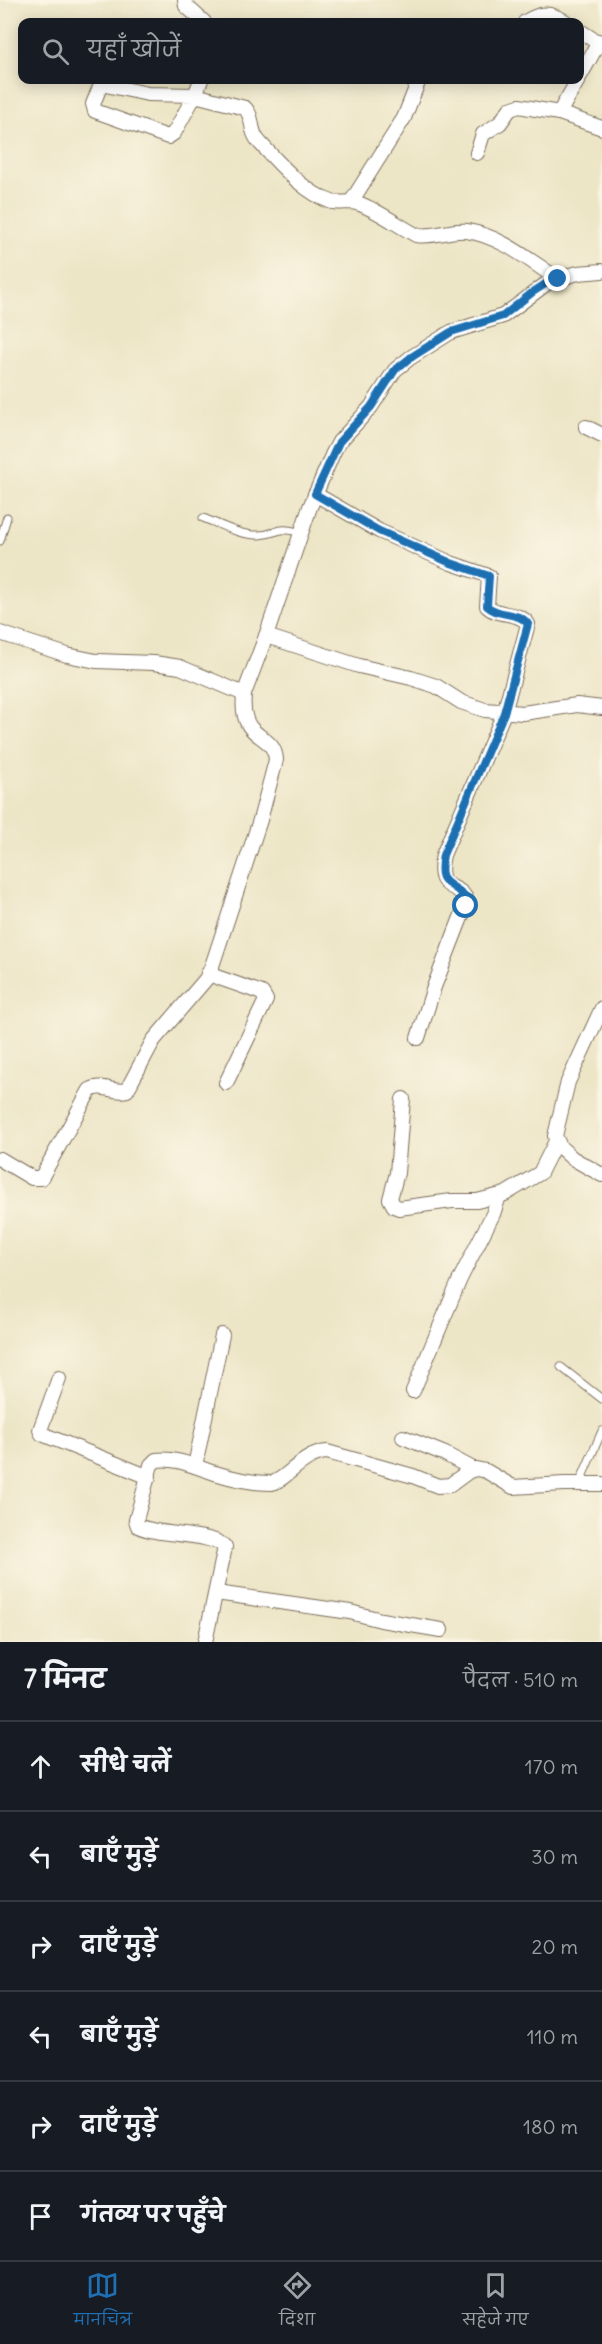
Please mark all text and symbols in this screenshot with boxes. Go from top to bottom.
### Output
search box [18,18,584,84]
icon: search [39,35,72,68]
text: यहाँ खोजें [87,35,181,63]
route end [544,265,570,291]
route start [452,892,478,918]
text: 7 मिनट [24,1662,106,1695]
text: पैदल · 510 m [463,1667,578,1692]
icon: ahead [24,1750,57,1783]
text: सीधे चलें [81,1750,171,1778]
text: 170 m [525,1754,578,1779]
icon: left [24,1840,57,1873]
text: बाएँ मुड़ें [81,1840,158,1868]
text: 30 m [531,1844,578,1869]
icon: right [24,1930,57,1963]
text: दाएँ मुड़ें [81,1930,157,1958]
text: 20 m [532,1934,578,1959]
icon: left [24,2020,57,2053]
text: बाएँ मुड़ें [81,2020,158,2048]
text: 110 m [527,2024,578,2049]
icon: right [24,2110,57,2143]
text: दाएँ मुड़ें [81,2110,157,2138]
text: 180 m [523,2114,578,2139]
icon: arrive [24,2200,57,2233]
text: गंतव्य पर पहुँचे [81,2200,225,2228]
tab: मानचित्र [73,2269,132,2337]
tab: दिशा [279,2269,315,2337]
tab: सहेजे गए [462,2269,529,2337]

